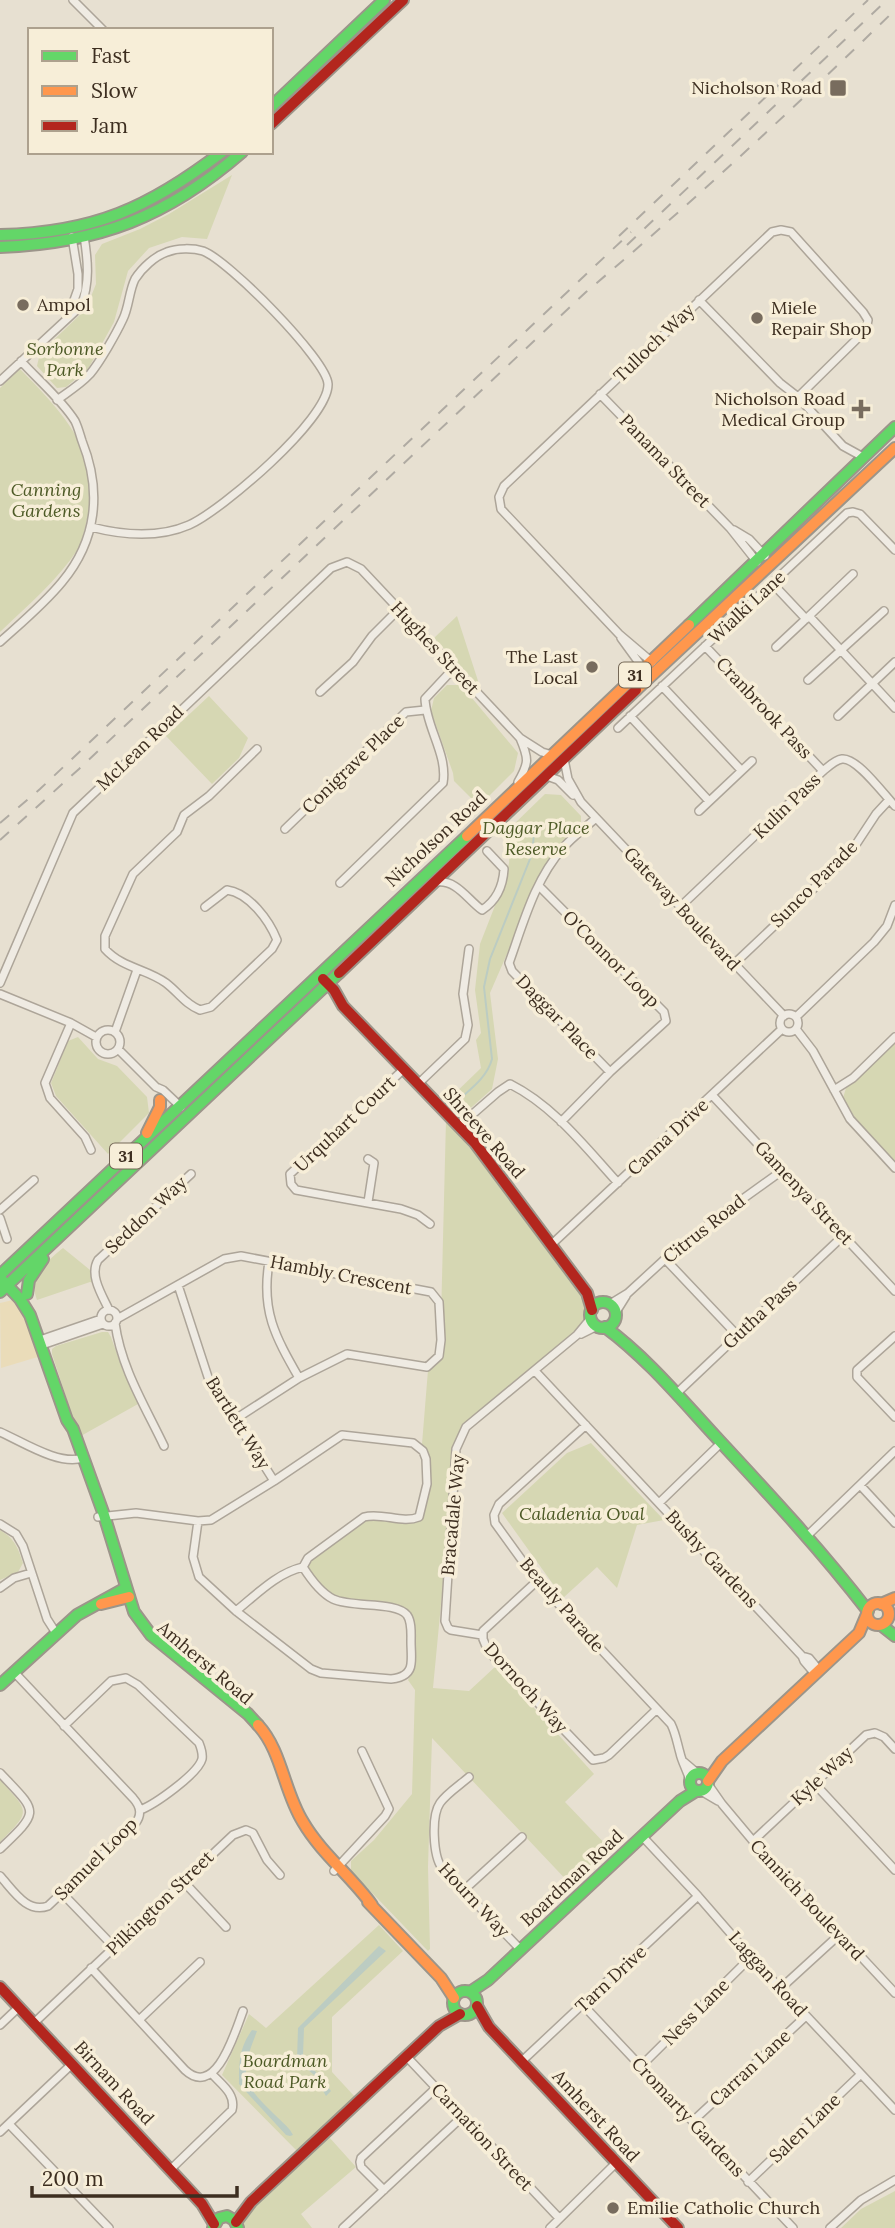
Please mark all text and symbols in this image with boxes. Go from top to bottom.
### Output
legend [28,28,273,154]
text: Fast [91,42,131,69]
place label: Nicholson Road [691,76,822,99]
text: Slow [91,77,138,104]
marker: Nicholson Road [828,78,848,98]
text: Jam [90,112,128,139]
place label: Ampol [36,293,91,316]
place label: Miele Repair Shop [771,296,872,340]
marker: Ampol [15,297,31,313]
street label: Tulloch Way [609,298,699,387]
marker: Miele Repair Shop [749,310,765,326]
park label: Sorbonne Park [27,337,104,381]
place label: Nicholson Road Medical Group [714,387,845,431]
marker: Nicholson Road Medical Group [851,399,871,419]
street label: Panama Street [615,409,716,512]
park label: Canning Gardens [11,478,81,522]
street label: Wialki Lane [703,565,790,648]
street label: Hughes Street [386,596,485,699]
place label: The Last Local [506,645,578,689]
street label: Cranbrook Pass [711,652,817,763]
marker: The Last Local [584,659,600,675]
road number: 31 [619,662,651,688]
street label: McLean Road [91,700,188,795]
street label: Conigrave Place [297,709,409,818]
street label: Kulin Pass [748,768,825,844]
street label: Nicholson Road [380,785,492,892]
park label: Daggar Place Reserve [482,816,590,860]
street label: Sunco Parade [765,835,862,932]
street label: Gateway Boulevard [619,842,746,975]
street label: O'Connor Loop [558,905,665,1012]
street label: Daggar Place [511,970,604,1064]
street label: Urquhart Court [289,1071,400,1177]
street label: Shreeve Road [439,1082,530,1183]
street label: Canna Drive [622,1093,713,1180]
street label: Gamenya Street [750,1136,859,1250]
road number: 31 [110,1144,142,1168]
street label: Seddon Way [100,1171,192,1258]
street label: Citrus Road [658,1189,750,1268]
street label: Hambly Crescent [268,1249,414,1300]
street label: Gutha Pass [718,1274,801,1354]
street label: Bartlett Way [201,1372,276,1474]
street label: Bracadale Way [436,1453,469,1577]
park label: Caladenia Oval [519,1502,645,1525]
street label: Bushy Gardens [661,1505,764,1612]
street label: Beauly Parade [515,1553,610,1657]
street label: Amherst Road [152,1615,258,1709]
street label: Dornoch Way [480,1638,573,1738]
street label: Kyle Way [786,1741,858,1810]
street label: Samuel Loop [49,1812,142,1905]
street label: Boardman Road [515,1824,628,1931]
street label: Cannich Boulevard [745,1834,870,1965]
street label: Pilkington Street [101,1845,218,1960]
street label: Hourn Way [434,1857,515,1942]
street label: Laggan Road [724,1926,813,2021]
street label: Tarn Drive [570,1940,651,2017]
street label: Ness Lane [657,1973,734,2050]
street label: Carran Lane [704,2024,795,2111]
street label: Birnam Road [70,2036,159,2130]
park label: Boardman Road Park [242,2049,328,2093]
street label: Cromarty Gardens [627,2052,750,2181]
street label: Amherst Road [547,2064,645,2167]
street label: Carnation Street [427,2078,538,2195]
street label: Salen Lane [764,2088,845,2167]
scale bar [32,2154,236,2198]
text: 200 m [42,2165,104,2192]
place label: Emilie Catholic Church [627,2196,820,2219]
marker: Emilie Catholic Church [605,2200,621,2216]

